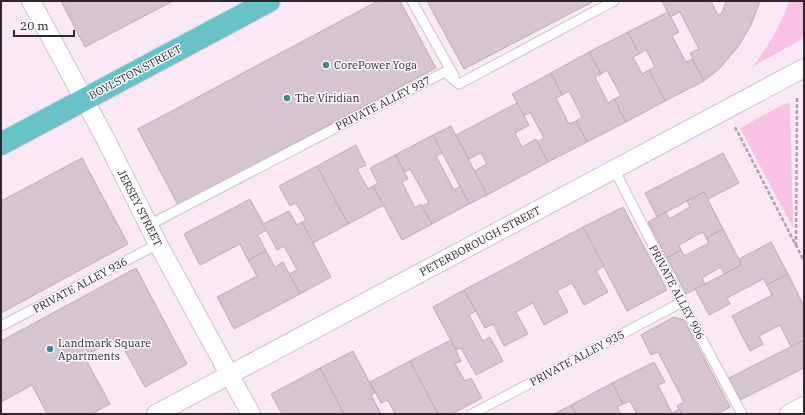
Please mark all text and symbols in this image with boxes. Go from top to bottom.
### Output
scale bar [14,12,74,38]
text: 20 m [20,18,49,33]
street label: BOYLSTON STREET [86,42,184,102]
place label: CorePower Yoga [334,58,417,72]
marker: CorePower Yoga [321,60,331,70]
street label: PRIVATE ALLEY 937 [333,73,433,133]
place label: The Viridian [295,91,360,105]
marker: The Viridian [282,93,292,103]
street label: JERSEY STREET [115,167,165,249]
street label: PETERBOROUGH STREET [417,203,543,279]
street label: PRIVATE ALLEY 906 [646,242,708,342]
street label: PRIVATE ALLEY 936 [30,254,130,316]
street label: PRIVATE ALLEY 935 [527,327,627,389]
place label: Landmark Square Apartments [58,336,151,363]
marker: Landmark Square Apartments [45,344,55,354]

